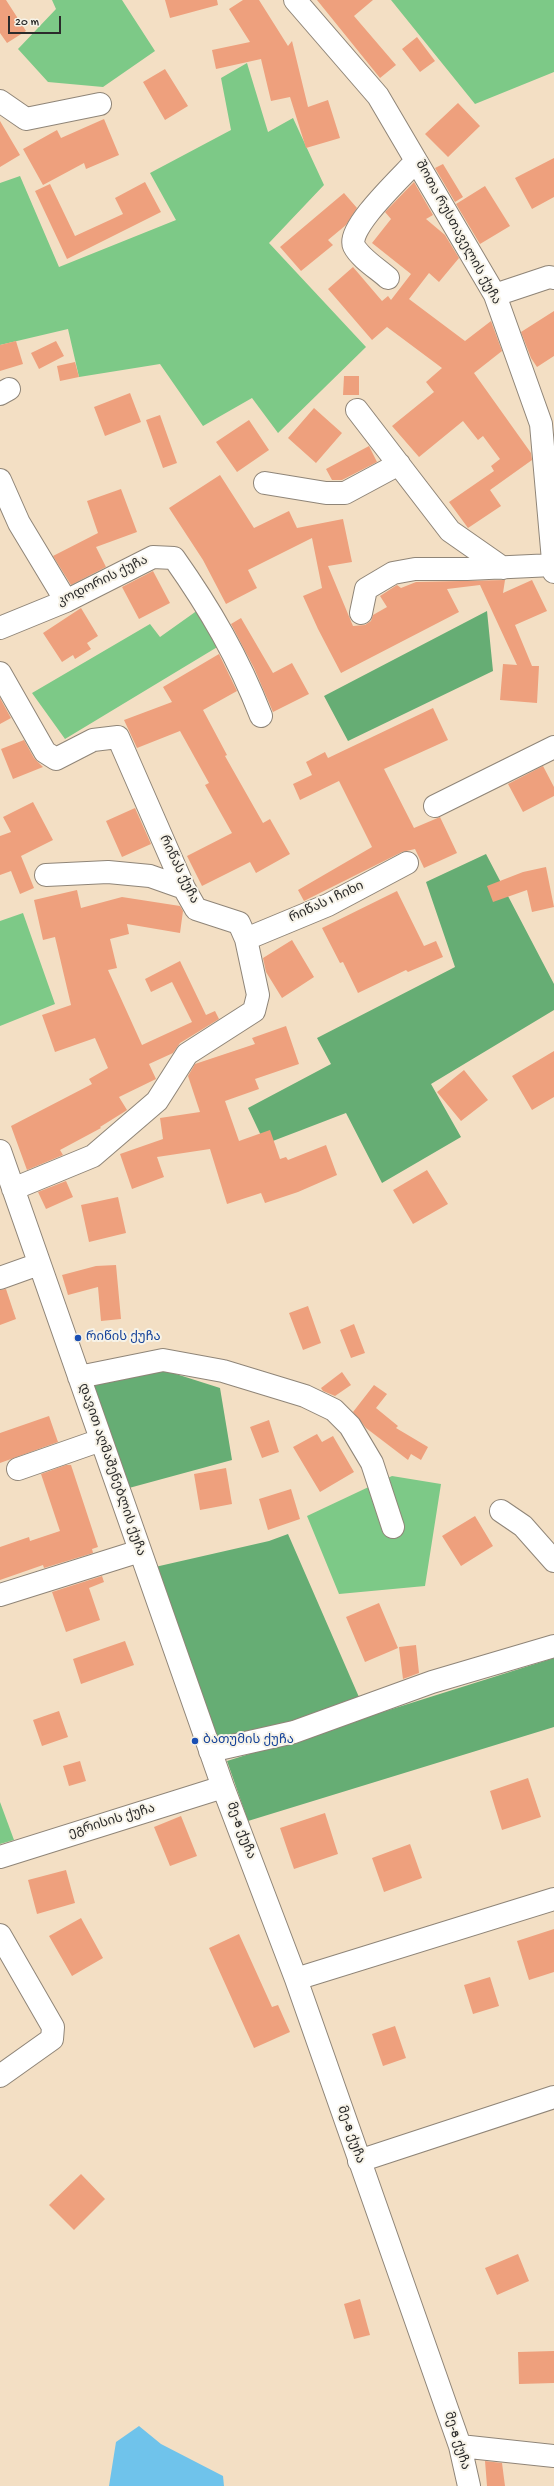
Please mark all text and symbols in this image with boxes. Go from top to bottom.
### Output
scale bar [10,8,63,34]
text: 20 m [15,16,39,30]
street label: შოთა რუსთაველის ქუჩა [411,158,503,308]
street label: კოდორის ქუჩა [55,553,151,611]
street label: რიწას ქუჩა [155,833,201,907]
street label: რიწას I ჩიხი [287,879,367,927]
place label: რიწის ქუჩა [86,1330,161,1346]
marker: რიწის ქუჩა [73,1333,83,1343]
street label: დავით აღმაშენებლის ქუჩა [74,1382,148,1558]
place label: ბათუმის ქუჩა [203,1733,294,1749]
marker: ბათუმის ქუჩა [190,1736,200,1746]
street label: მე-8 ქუჩა [222,1800,258,1862]
street label: ეგრისის ქუჩა [67,1801,157,1843]
street label: მე-8 ქუჩა [333,2104,367,2166]
street label: მე-8 ქუჩა [440,2410,472,2472]

